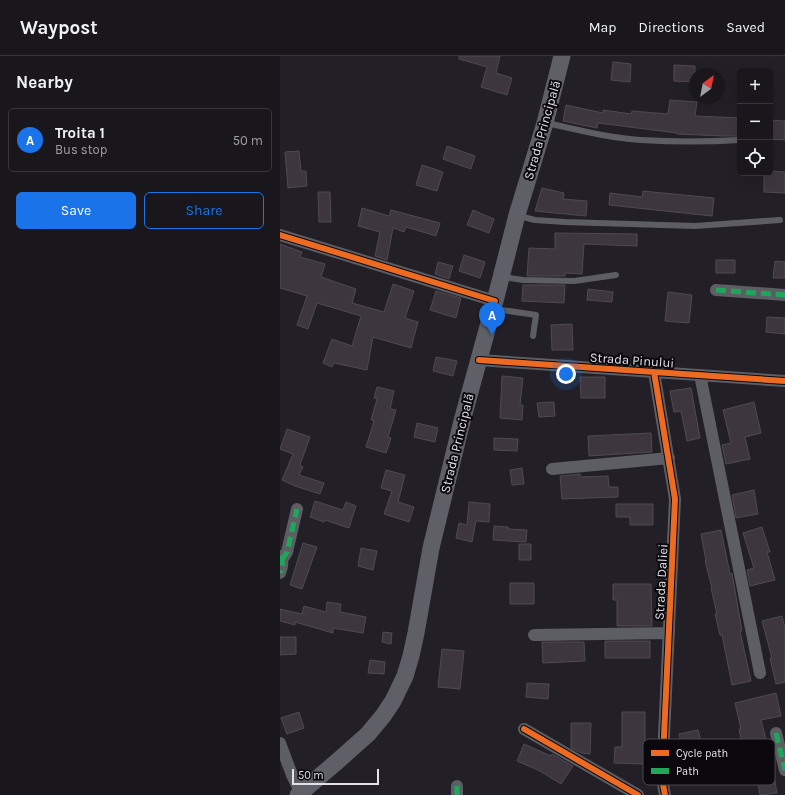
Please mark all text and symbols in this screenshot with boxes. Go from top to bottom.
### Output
text: Waypost [20,17,98,39]
text: Map [589,19,617,36]
text: Directions [639,19,704,36]
text: Saved [726,19,765,36]
north arrow [689,68,725,104]
map controls [737,68,773,176]
button: + [737,68,773,104]
text: Nearby [16,72,73,92]
street label: Strada Principală [521,79,563,181]
button: − [737,104,773,140]
text: Troita 1 [55,124,105,142]
text: A [26,133,34,148]
text: 50 m [233,133,263,148]
button: locate [737,140,773,176]
text: Bus stop [55,142,107,157]
button: Save [16,192,136,229]
button: Share [144,192,264,229]
pin: A [479,302,505,335]
street label: Strada Pinului [589,350,675,370]
your location [556,364,576,384]
street label: Strada Principală [437,392,477,494]
street label: Strada Daliei [652,543,670,621]
legend [643,739,775,785]
text: Cycle path [676,747,728,760]
text: Path [676,765,699,778]
scale bar [292,767,379,786]
text: 50 m [298,769,324,782]

